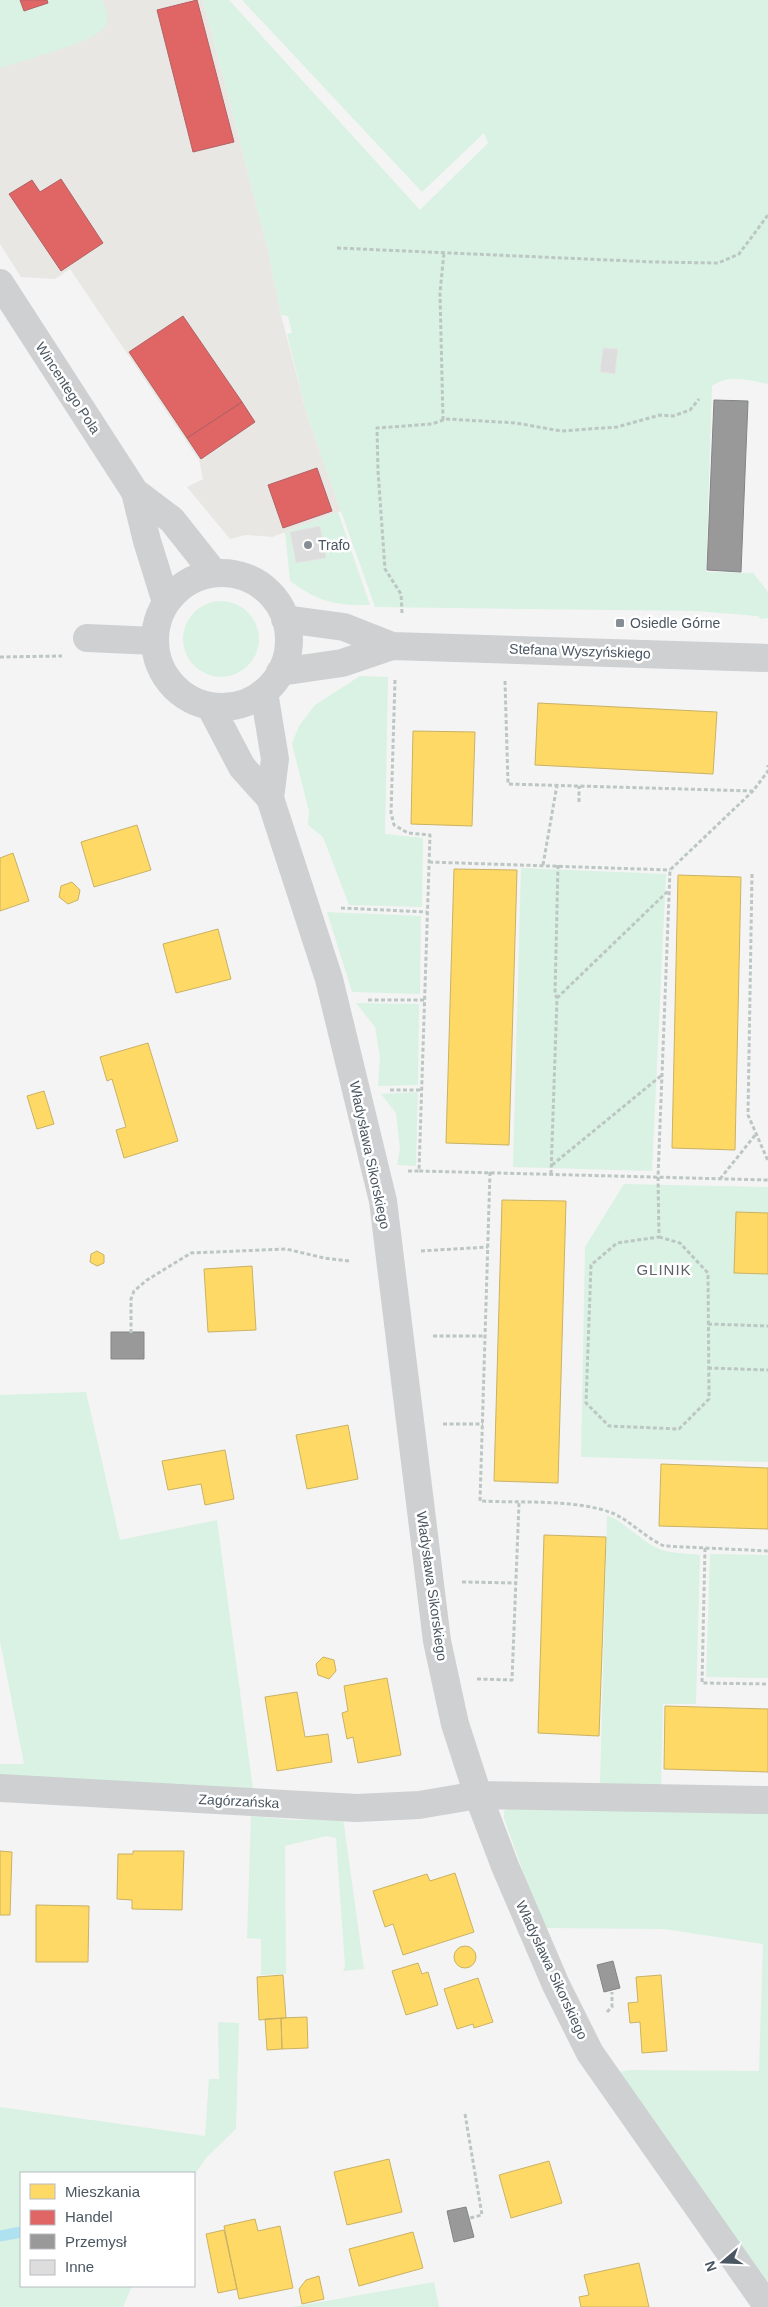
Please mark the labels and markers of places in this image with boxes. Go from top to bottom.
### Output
place label: Trafo [318,537,350,553]
marker: Trafo [302,539,314,551]
place label: Osiedle Górne [630,615,720,631]
marker: Osiedle Górne [614,617,626,629]

